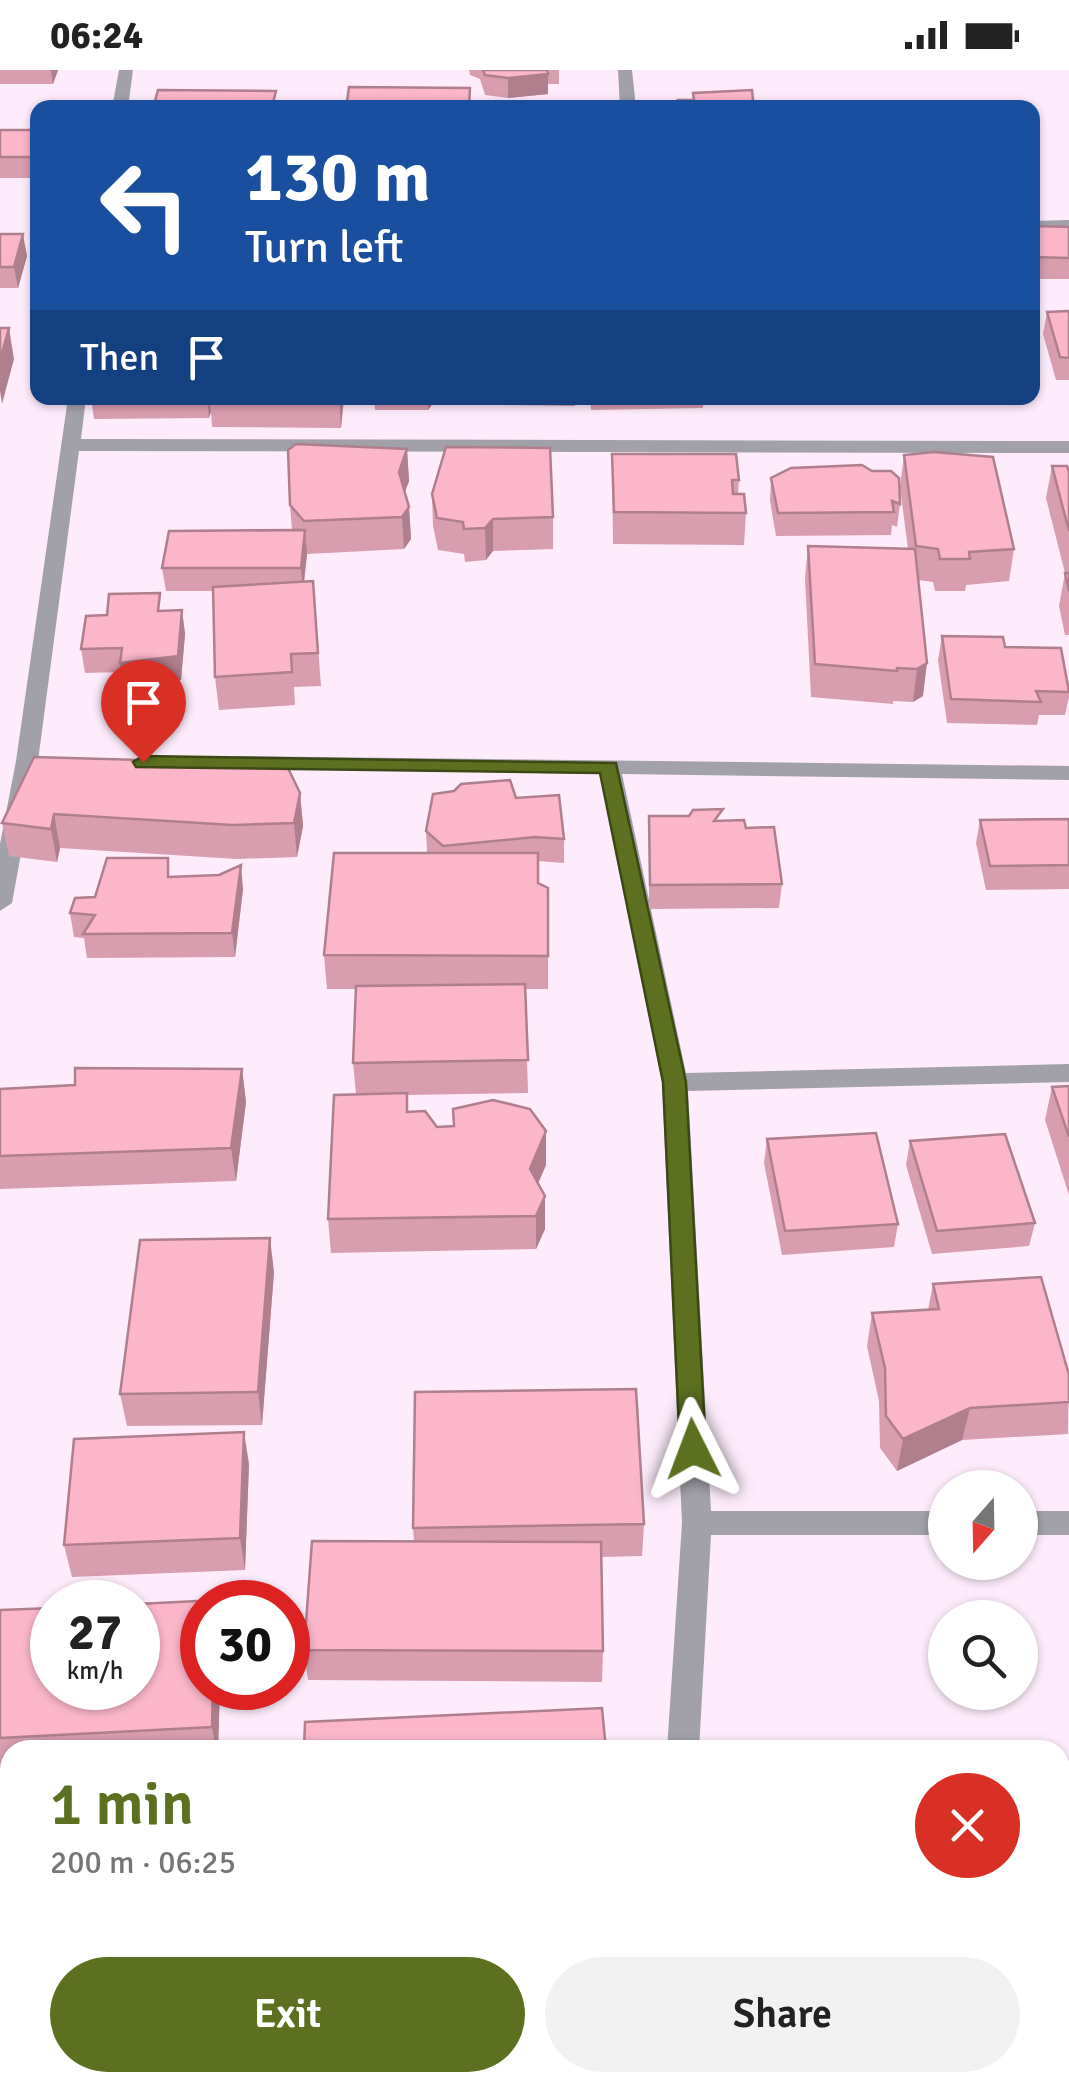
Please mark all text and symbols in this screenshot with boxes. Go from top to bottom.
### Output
text: 06:24 [50,12,143,59]
text: 130 m [245,134,430,220]
icon: left [80,140,210,270]
text: Turn left [245,220,404,275]
icon: arrive [179,330,234,385]
text: Then [80,334,159,381]
pin [101,660,186,763]
icon: arrive [116,675,171,730]
position arrow [641,1397,745,1501]
north arrow [928,1470,1038,1580]
map controls [928,1470,1038,1710]
speed limit sign: 30 [180,1580,310,1710]
button: search [928,1600,1038,1710]
text: 27 [68,1602,122,1664]
text: km/h [67,1655,123,1686]
text: 1 min [50,1768,194,1842]
button: close [915,1773,1020,1878]
text: 200 m · 06:25 [50,1843,236,1882]
button: Exit [50,1957,525,2072]
button: Share [545,1957,1020,2072]

